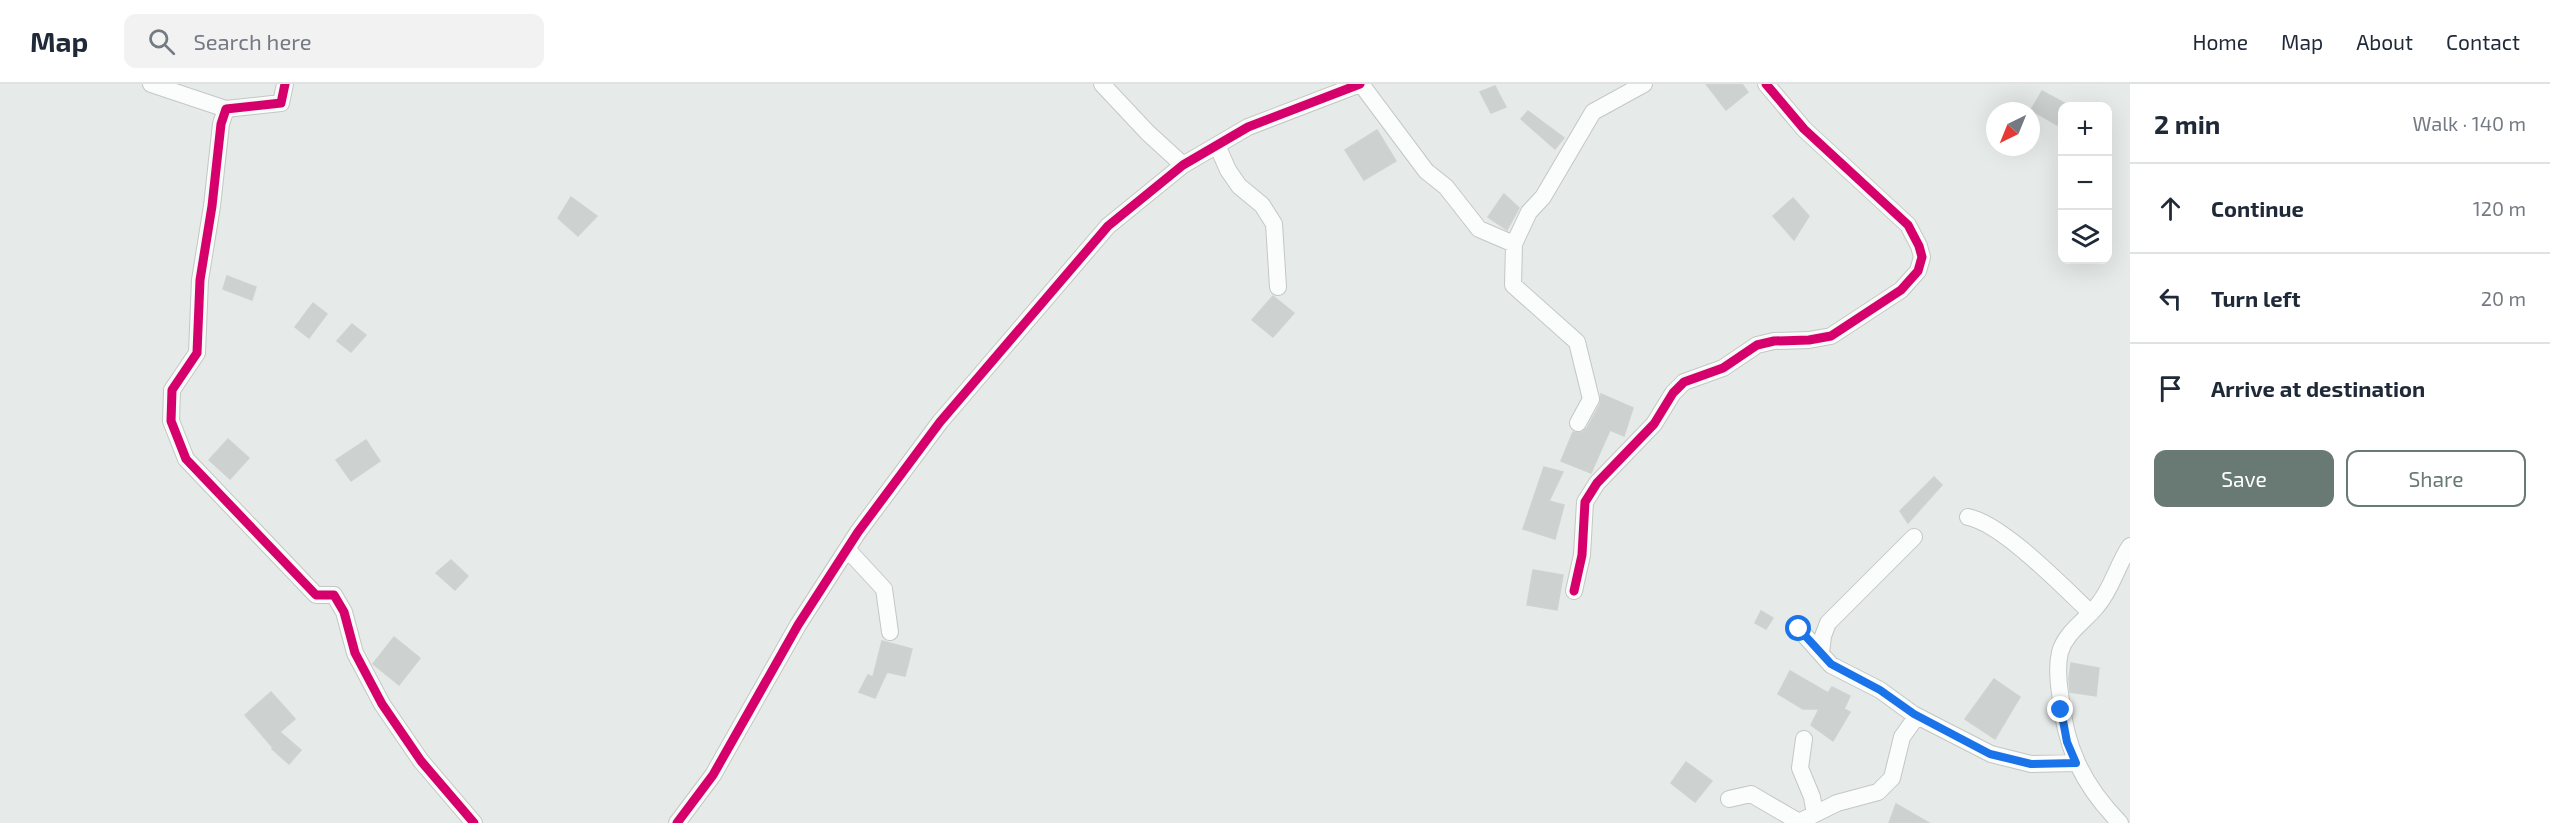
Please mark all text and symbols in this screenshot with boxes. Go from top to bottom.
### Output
search box [124,14,544,68]
text: Map [30,24,88,58]
icon: search [145,25,178,58]
text: Search here [193,28,312,54]
text: Home [2192,29,2248,54]
text: Map [2281,29,2323,54]
text: About [2356,29,2413,54]
text: Contact [2446,29,2520,54]
north arrow [1986,102,2040,156]
map controls [2058,102,2112,264]
button: + [2058,102,2112,156]
text: 2 min [2154,108,2220,139]
text: Walk · 140 m [2412,111,2526,135]
button: − [2058,156,2112,210]
icon: ahead [2154,192,2187,225]
text: Continue [2211,195,2304,221]
text: 120 m [2473,196,2526,220]
button: layers [2058,210,2112,264]
icon: left [2154,282,2187,315]
text: Turn left [2211,285,2300,311]
text: 20 m [2481,286,2526,310]
icon: arrive [2154,372,2187,405]
text: Arrive at destination [2211,375,2425,401]
button: Save [2154,450,2334,507]
button: Share [2346,450,2526,507]
route start [1785,615,1811,641]
route end [2047,696,2073,722]

